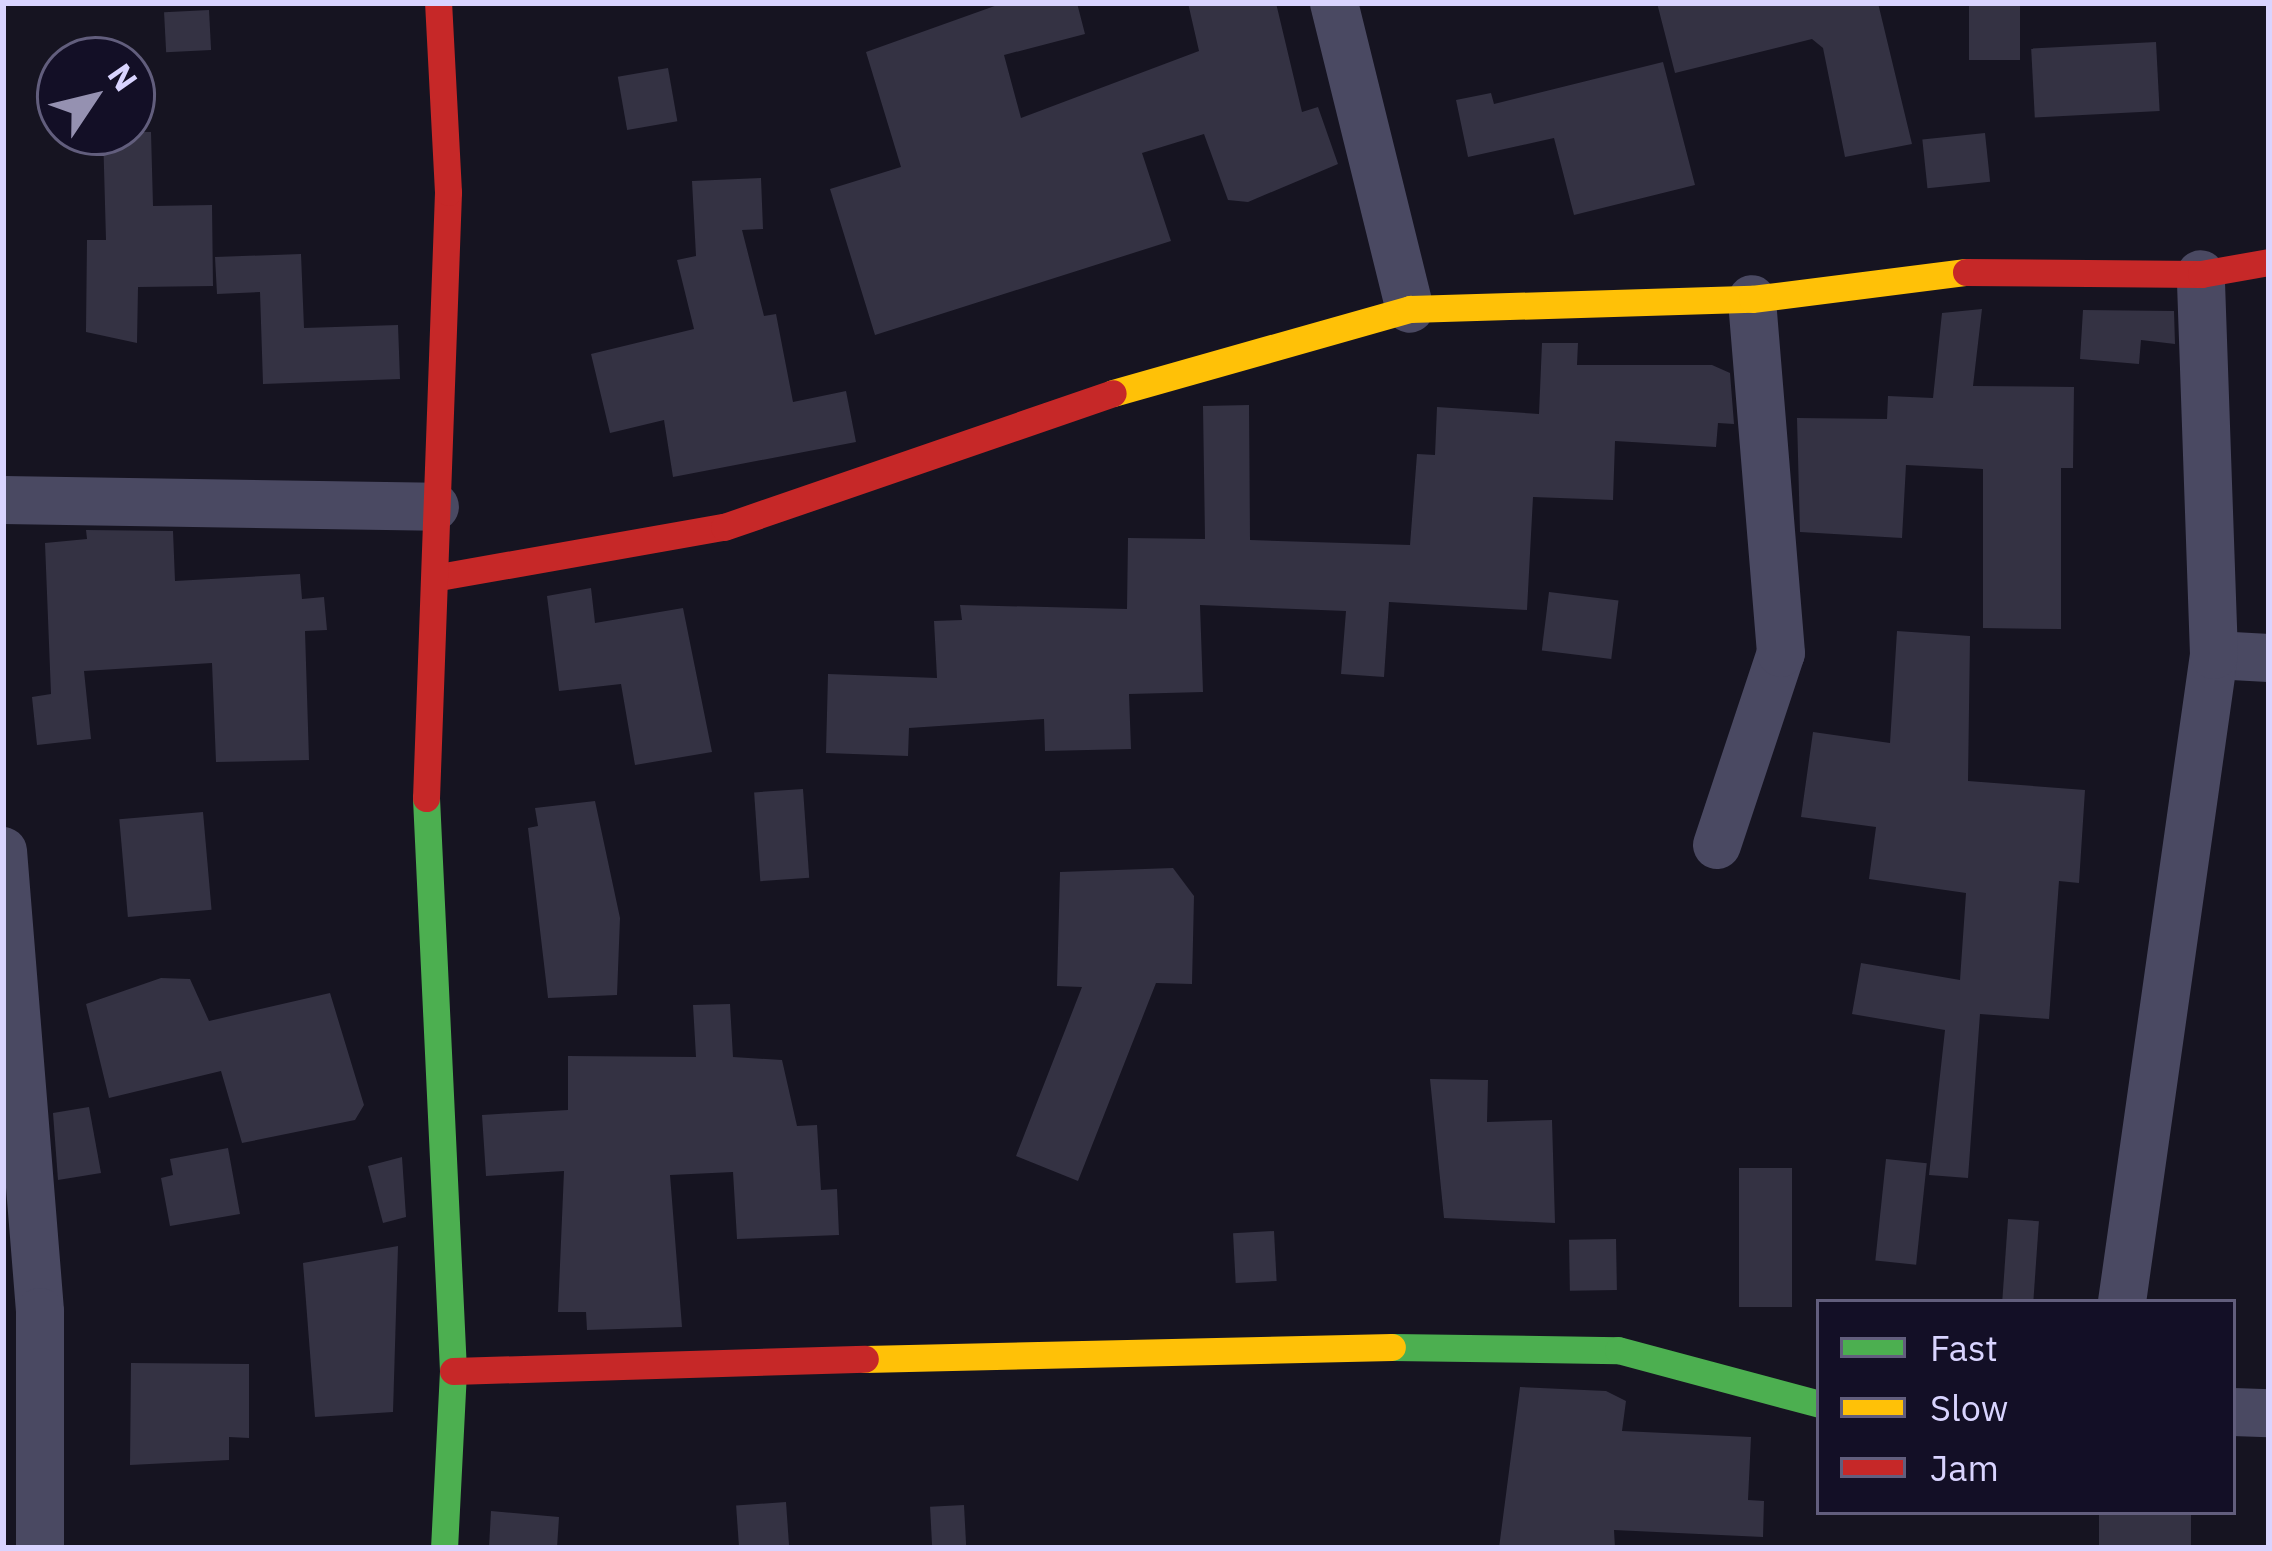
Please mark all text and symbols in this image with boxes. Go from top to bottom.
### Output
north arrow [36,36,156,156]
text: N [99,55,148,99]
legend [1816,1299,2236,1515]
text: Fast [1930,1324,1998,1371]
text: Slow [1930,1384,2008,1431]
text: Jam [1930,1444,1999,1491]

